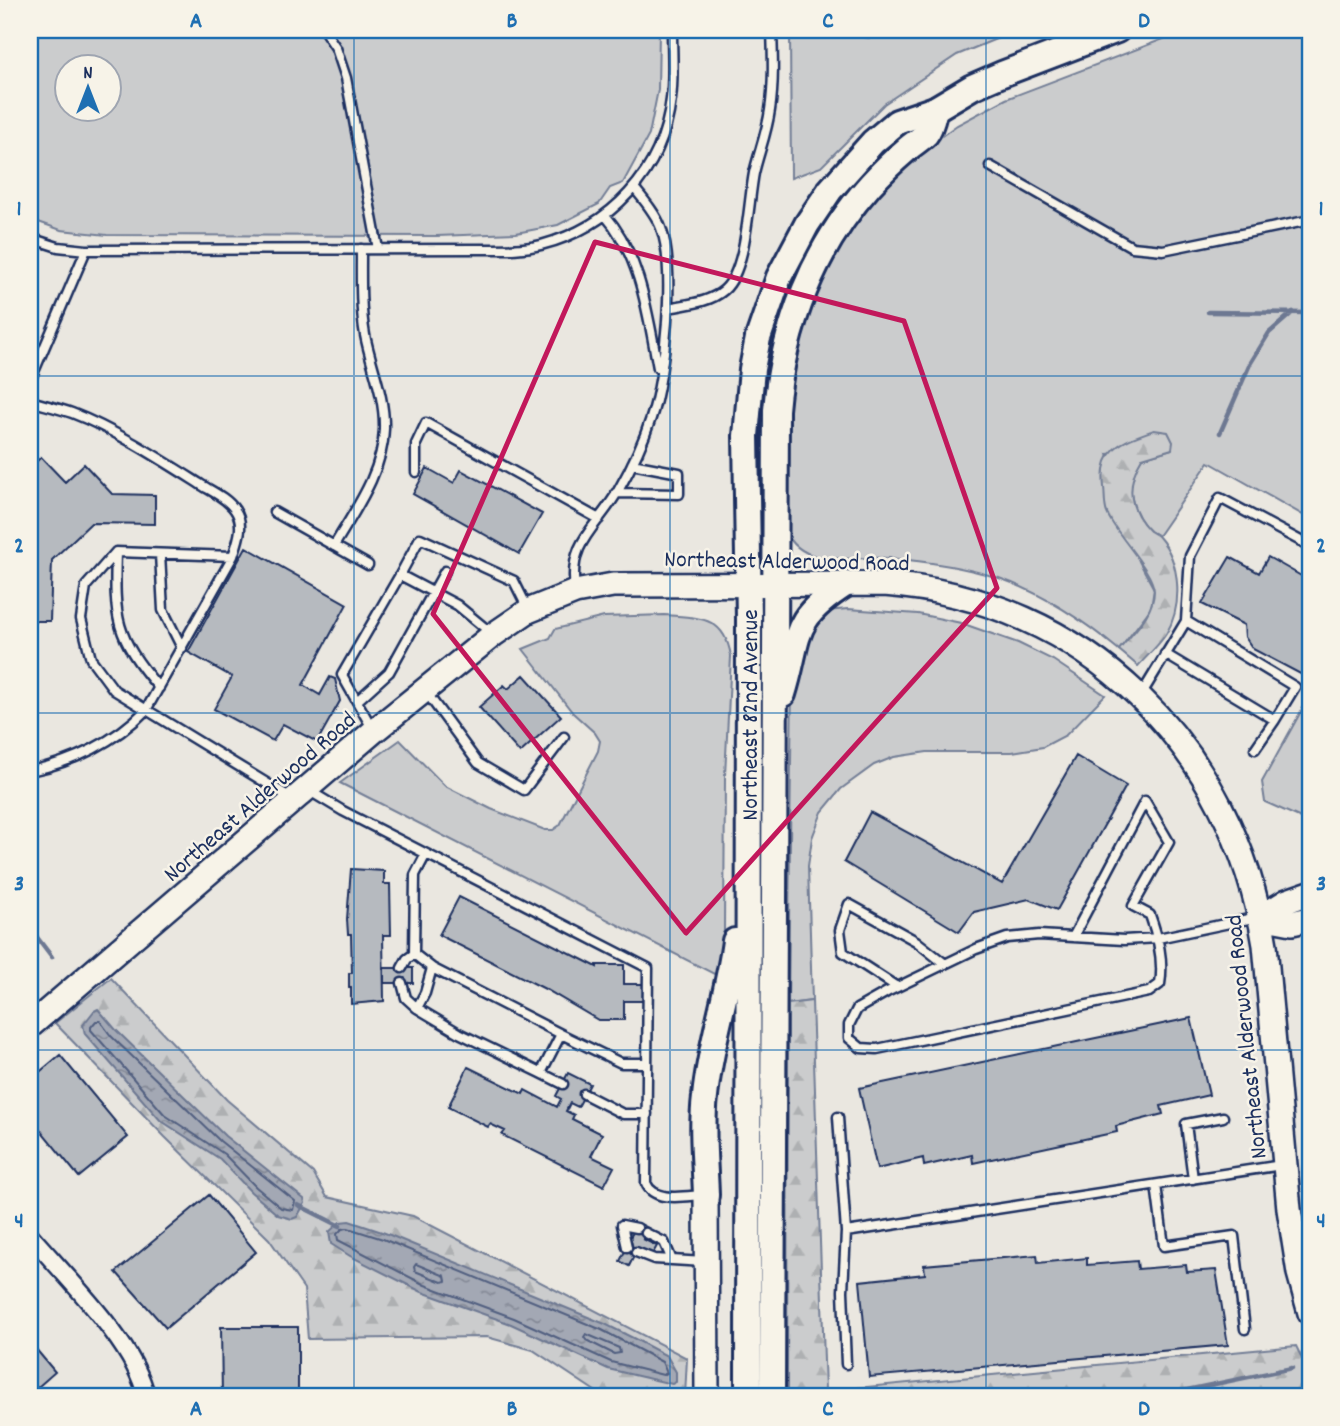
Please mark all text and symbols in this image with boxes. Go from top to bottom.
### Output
text: A [190,6,202,39]
text: B [507,6,518,39]
text: C [822,6,834,39]
text: D [1138,6,1150,39]
north arrow [52,52,122,122]
text: N [83,61,93,88]
text: 1 [16,194,22,227]
text: 1 [1318,194,1324,227]
text: 2 [14,531,24,564]
text: 2 [1316,531,1326,564]
street label: Northeast Alderwood Road [664,544,910,582]
street label: Northeast 82nd Avenue [735,609,769,821]
street label: Northeast Alderwood Road [157,705,365,892]
text: 3 [14,869,24,902]
text: 3 [1316,869,1326,902]
street label: Northeast Alderwood Road [1218,913,1278,1161]
text: 4 [14,1206,24,1239]
text: 4 [1316,1206,1326,1239]
text: A [190,1394,202,1426]
text: B [507,1394,518,1426]
text: C [822,1394,834,1426]
text: D [1138,1394,1150,1426]

